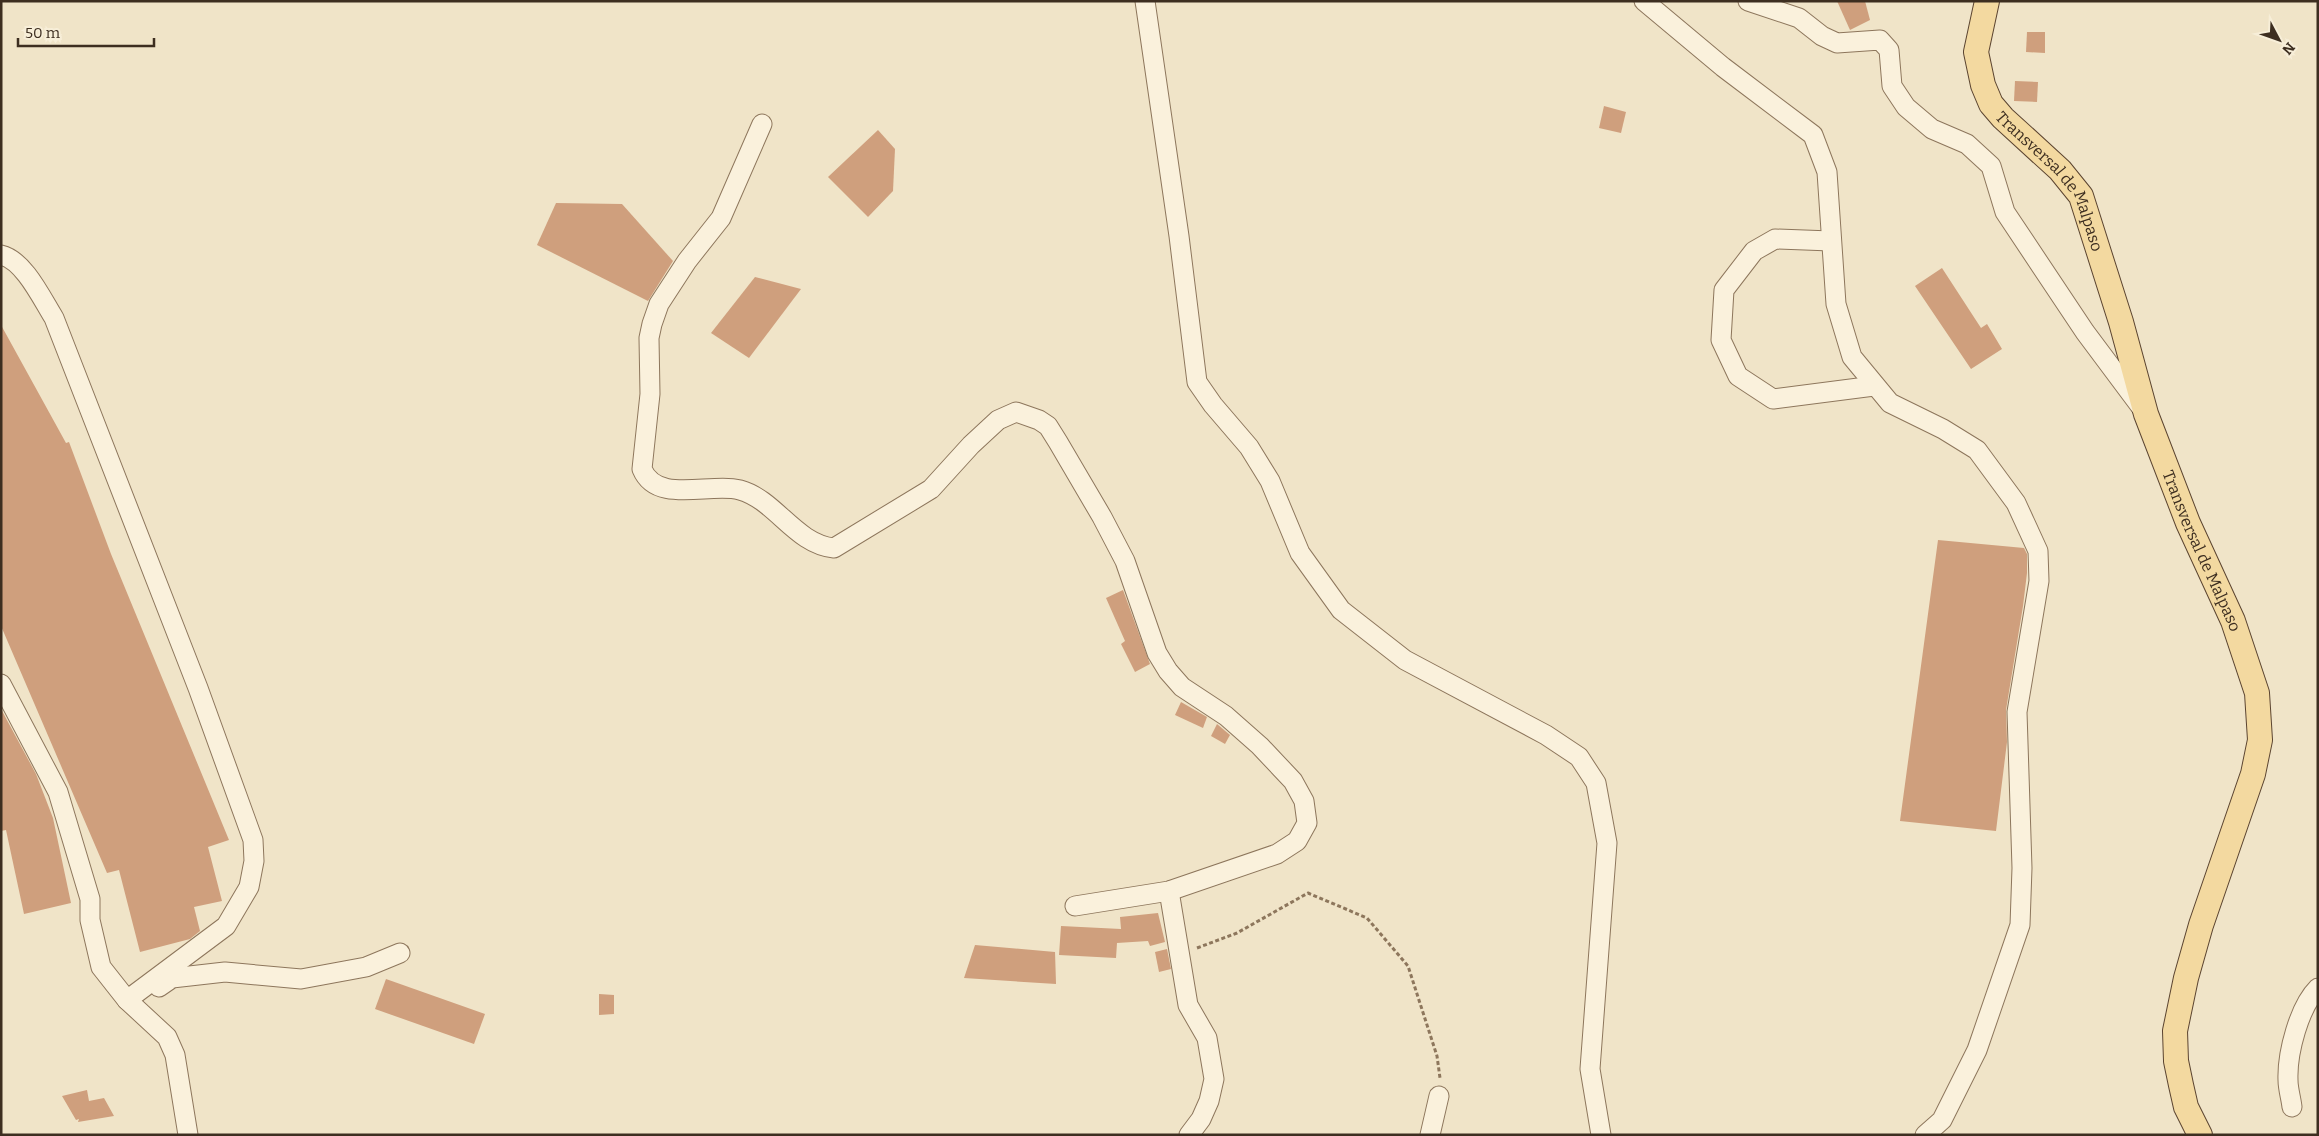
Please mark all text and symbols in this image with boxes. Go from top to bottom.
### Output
scale bar [18,15,154,47]
north arrow [2254,15,2304,65]
text: 50 m [25,24,61,42]
text: N [2278,39,2298,58]
street label: Transversal de Malpaso [1992,108,2107,254]
street label: Transversal de Malpaso [2159,468,2245,634]

